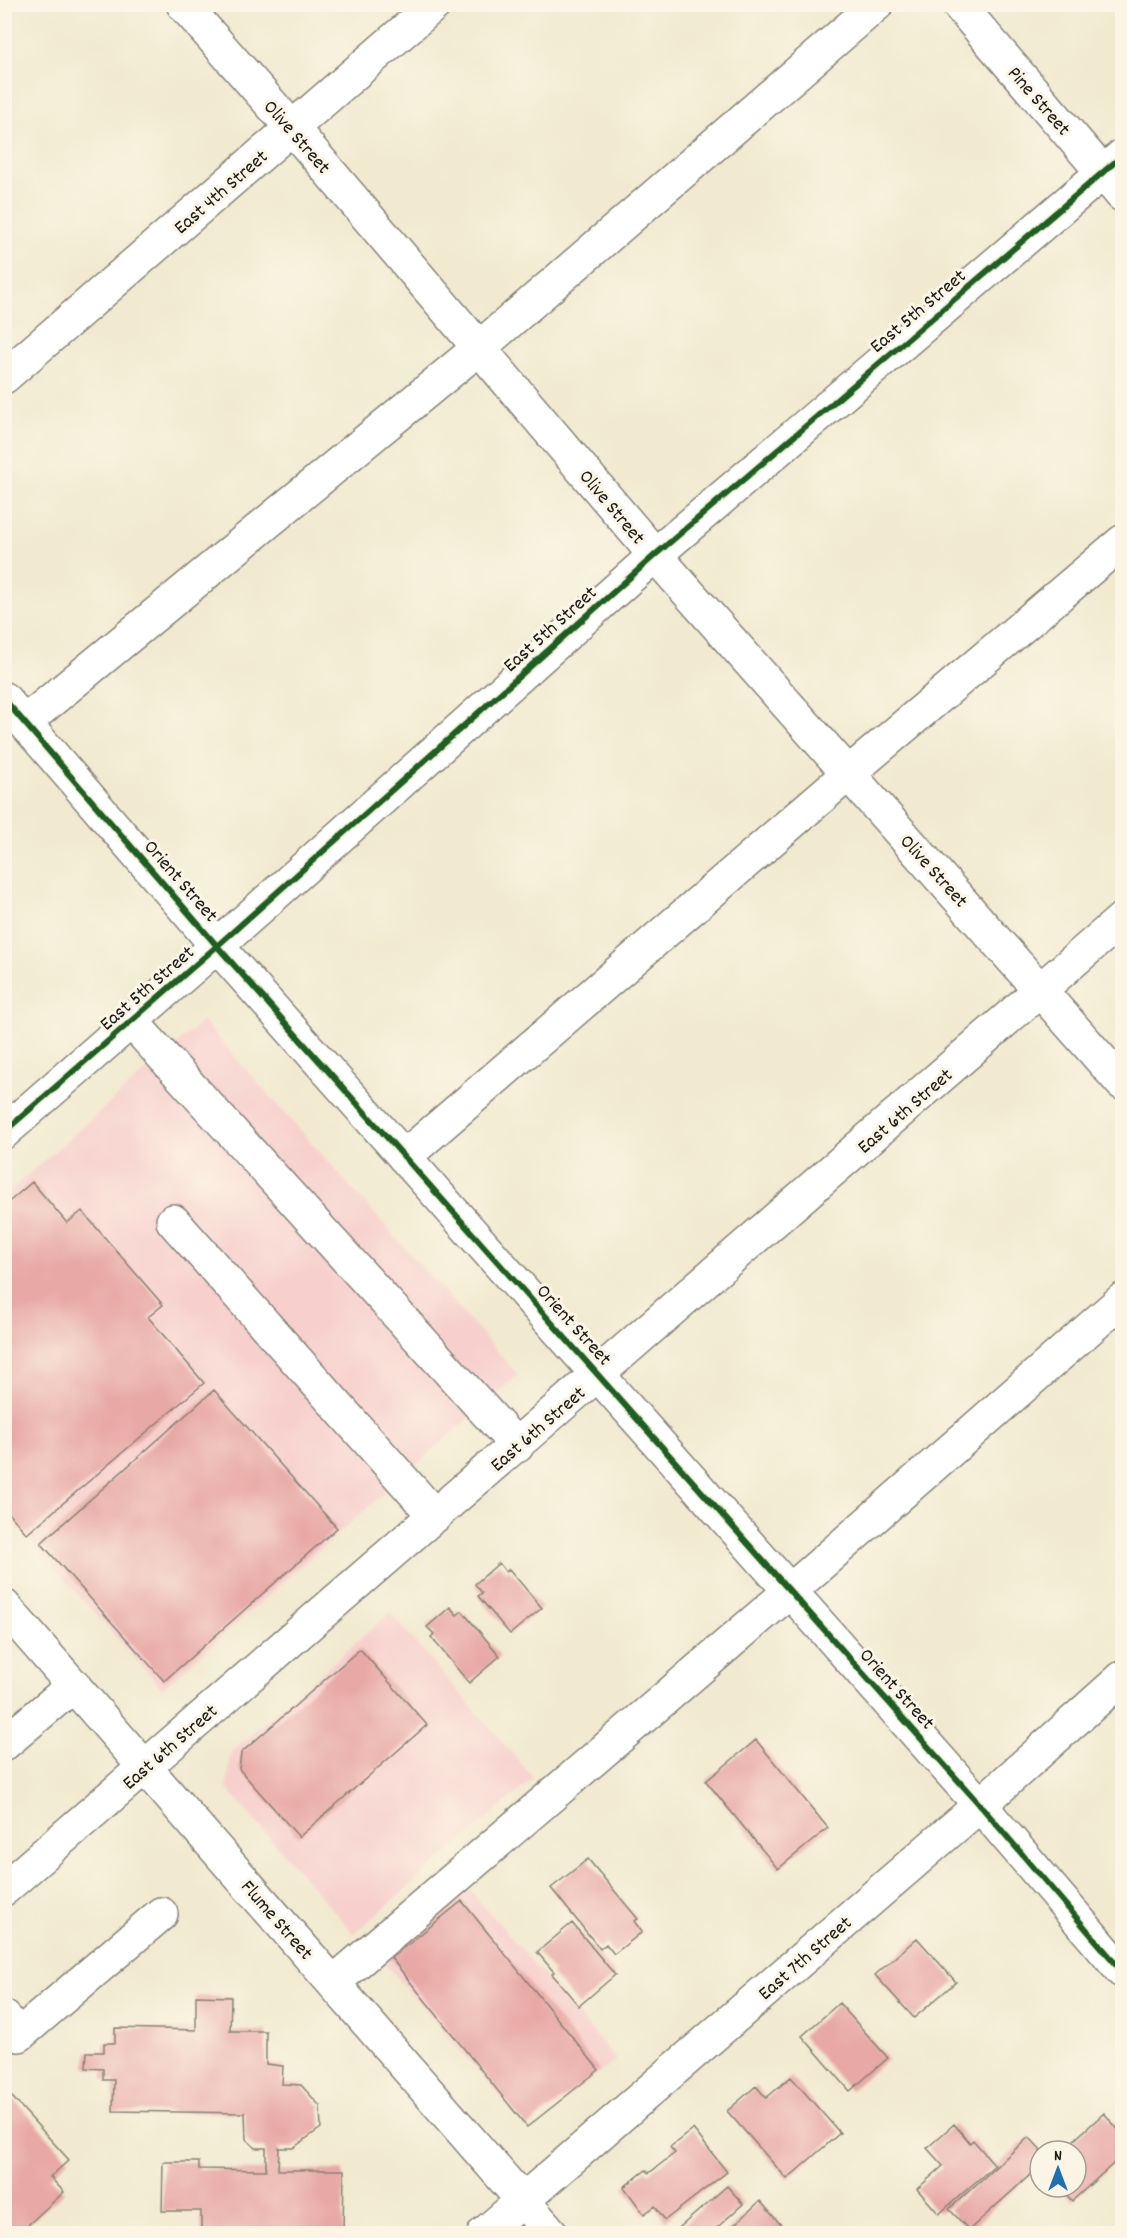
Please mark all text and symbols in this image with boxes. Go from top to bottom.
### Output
street label: Pine Street [1000,61,1076,143]
street label: Olive Street [256,95,336,181]
street label: East 4th Street [169,144,275,242]
street label: East 5th Street [865,264,973,361]
street label: Olive Street [571,464,650,551]
street label: East 5th Street [498,580,604,680]
street label: Olive Street [892,829,973,915]
street label: Orient Street [136,835,223,929]
street label: East 5th Street [94,940,202,1038]
street label: East 6th Street [852,1063,960,1162]
street label: Orient Street [529,1279,617,1373]
street label: East 6th Street [485,1381,593,1480]
street label: Orient Street [852,1643,940,1737]
street label: East 6th Street [117,1699,225,1798]
street label: Flume Street [233,1875,318,1967]
street label: East 7th Street [753,1911,859,2008]
north arrow [1028,2139,1088,2199]
text: N [1054,2145,1062,2168]

